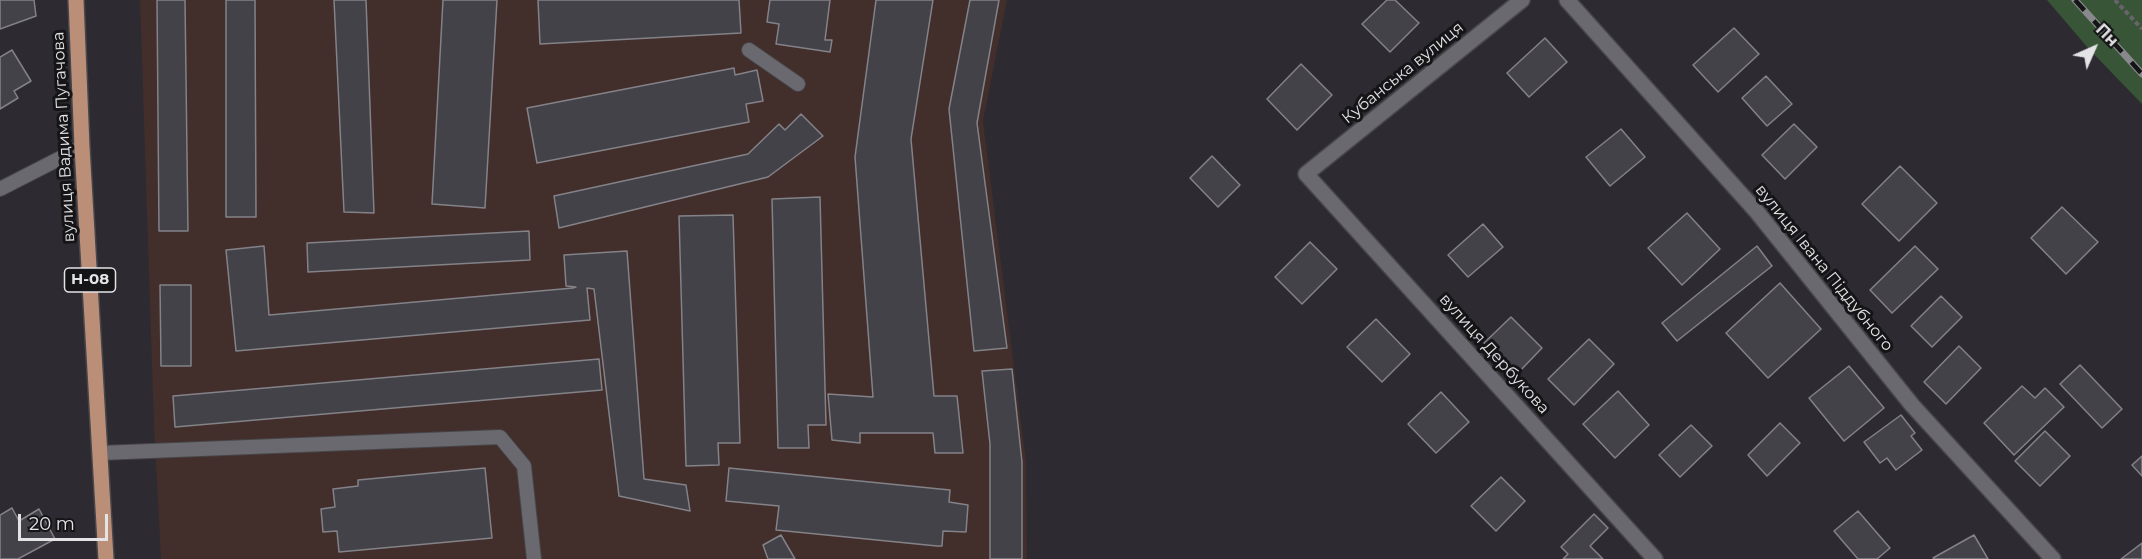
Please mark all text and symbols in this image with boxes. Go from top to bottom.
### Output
street label: Кубанська вулиця [1338,18,1468,128]
north arrow [2064,18,2124,78]
text: Пн [2092,20,2122,50]
street label: вулиця Вадима Пугачова [49,31,79,243]
street label: вулиця Івана Піддубного [1751,181,1897,355]
road number: Н-08 [64,268,116,292]
street label: вулиця Дербукова [1435,290,1553,418]
scale bar [21,502,111,540]
text: 20 m [29,513,75,535]

